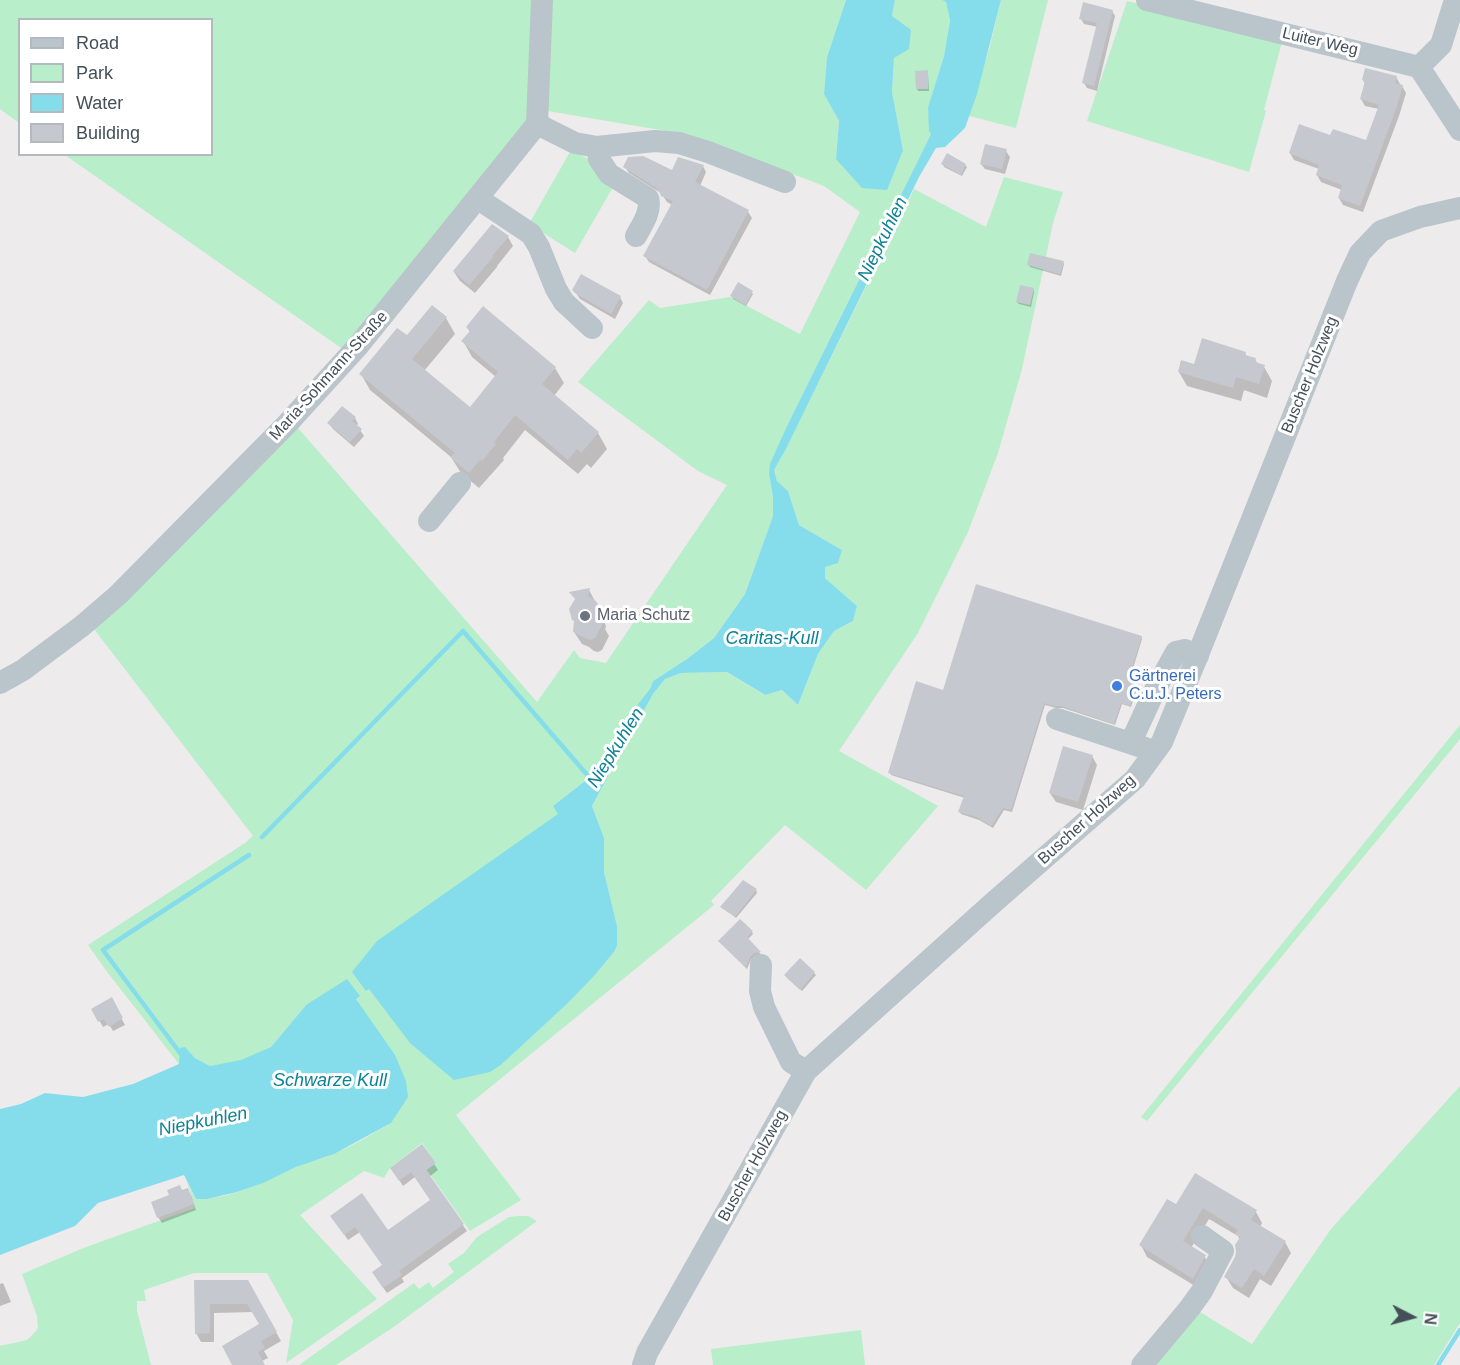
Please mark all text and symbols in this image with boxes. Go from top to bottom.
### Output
legend [18,18,213,156]
street label: Luiter Weg [1280,24,1360,60]
text: Road [76,33,119,53]
text: Park [76,63,113,83]
text: Water [76,93,123,113]
text: Building [76,123,140,143]
water label: Niepkuhlen [854,194,912,284]
street label: Maria-Sohmann-Straße [266,307,392,445]
street label: Buscher Holzweg [1278,314,1342,436]
place label: Maria Schutz [597,606,690,626]
marker: Maria Schutz [578,609,592,623]
water label: Caritas-Kull [725,628,819,650]
place label: Gärtnerei C.u.J. Peters [1129,667,1221,705]
marker: Gärtnerei C.u.J. Peters [1110,679,1124,693]
water label: Niepkuhlen [583,704,649,792]
street label: Buscher Holzweg [1034,771,1140,869]
water label: Schwarze Kull [273,1070,387,1092]
water label: Niepkuhlen [157,1103,249,1141]
street label: Buscher Holzweg [714,1107,792,1225]
north arrow [1382,1287,1442,1347]
text: N [1421,1312,1439,1326]

